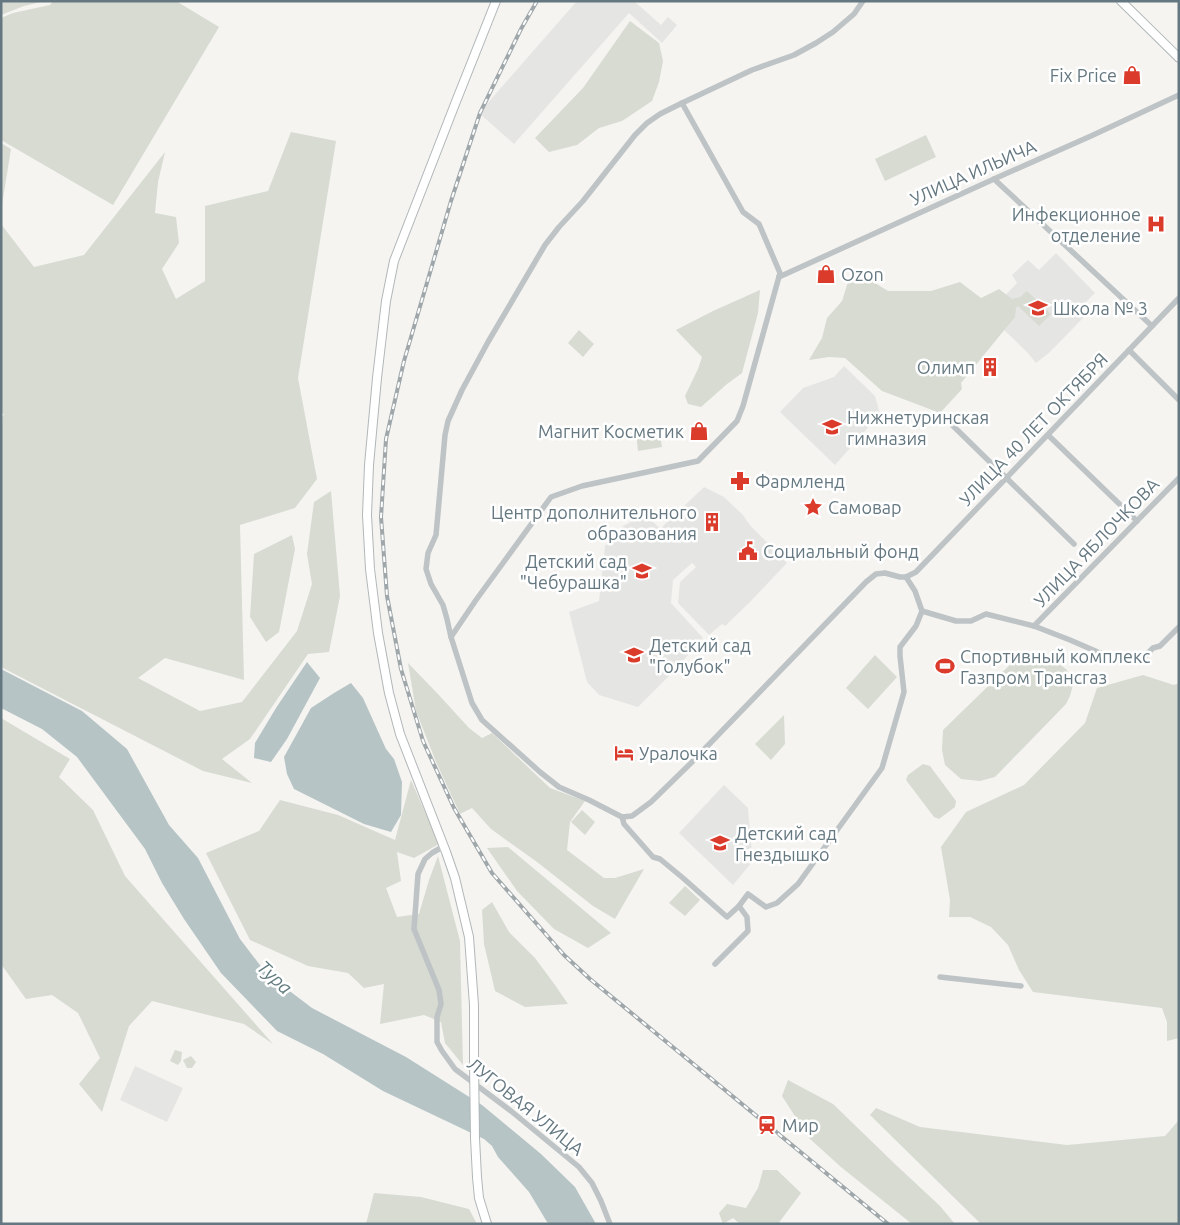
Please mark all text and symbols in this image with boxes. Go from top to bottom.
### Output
shop icon: Fix Price [1121,64,1143,86]
place label: Fix Price [1050,65,1117,85]
street label: УЛИЦА ИЛЬИЧА [907,135,1039,209]
place label: Инфекционное отделение [1012,204,1141,245]
hospital icon: Инфекционное отделение [1145,213,1167,235]
shop icon: Ozon [815,263,837,285]
place label: Ozon [841,264,884,284]
school or university icon: Школа № 3 [1027,297,1049,319]
place label: Школа № 3 [1053,298,1148,318]
street label: УЛИЦА 40 ЛЕТ ОКТЯБРЯ [955,349,1111,509]
building icon: Олимп [979,356,1001,378]
place label: Олимп [917,357,975,377]
place label: Нижнетуринская гимназия [847,407,989,448]
school or university icon: Нижнетуринская гимназия [821,416,843,438]
shop icon: Магнит Косметик [688,420,710,442]
place label: Магнит Косметик [538,421,684,441]
pharmacy icon: Фармленд [729,470,751,492]
place label: Фармленд [755,471,845,491]
street label: УЛИЦА ЯБЛОЧКОВА [1029,473,1163,610]
place icon: Самовар [802,496,824,518]
place label: Самовар [828,497,902,517]
place label: Центр дополнительного образования [491,502,697,543]
building icon: Центр дополнительного образования [701,511,723,533]
public building icon: Социальный фонд [737,540,759,562]
place label: Социальный фонд [763,541,919,561]
place label: Детский сад "Чебурашка" [520,551,627,592]
school or university icon: Детский сад "Чебурашка" [631,560,653,582]
place label: Детский сад "Голубок" [649,635,751,676]
school or university icon: Детский сад "Голубок" [623,644,645,666]
place label: Спортивный комплекс Газпром Трансгаз [960,646,1150,687]
sports icon: Спортивный комплекс Газпром Трансгаз [934,655,956,677]
hotel icon: Уралочка [613,742,635,764]
place label: Уралочка [639,743,718,763]
place label: Детский сад Гнездышко [735,823,837,864]
school or university icon: Детский сад Гнездышко [709,832,731,854]
water label: Тура [253,956,297,998]
street label: ЛУГОВАЯ УЛИЦА [464,1053,588,1159]
station icon: Мир [756,1114,778,1136]
place label: Мир [782,1115,819,1135]

